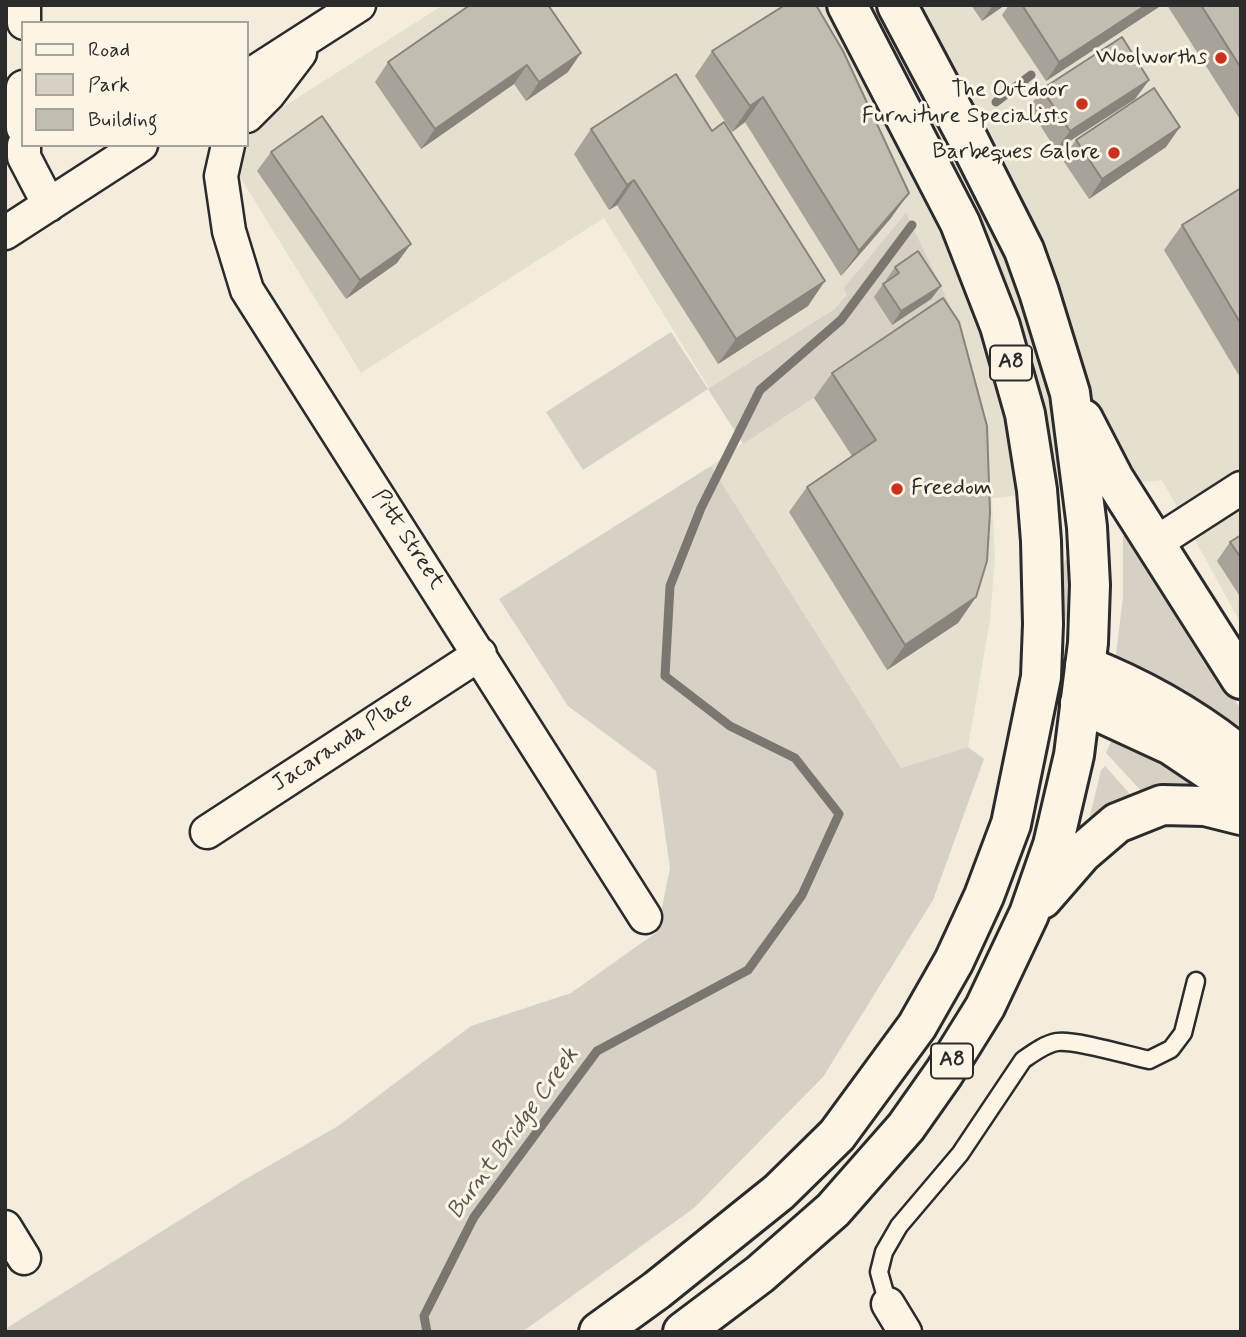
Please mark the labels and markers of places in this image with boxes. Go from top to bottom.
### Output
place label: Woolworths [1096,44,1207,72]
marker: Woolworths [1213,50,1229,66]
place label: The Outdoor Furniture Specialists [862,77,1068,131]
marker: The Outdoor Furniture Specialists [1074,96,1090,112]
place label: Barbeques Galore [932,139,1100,167]
marker: Barbeques Galore [1106,145,1122,161]
place label: Freedom [911,475,992,503]
marker: Freedom [889,481,905,497]

